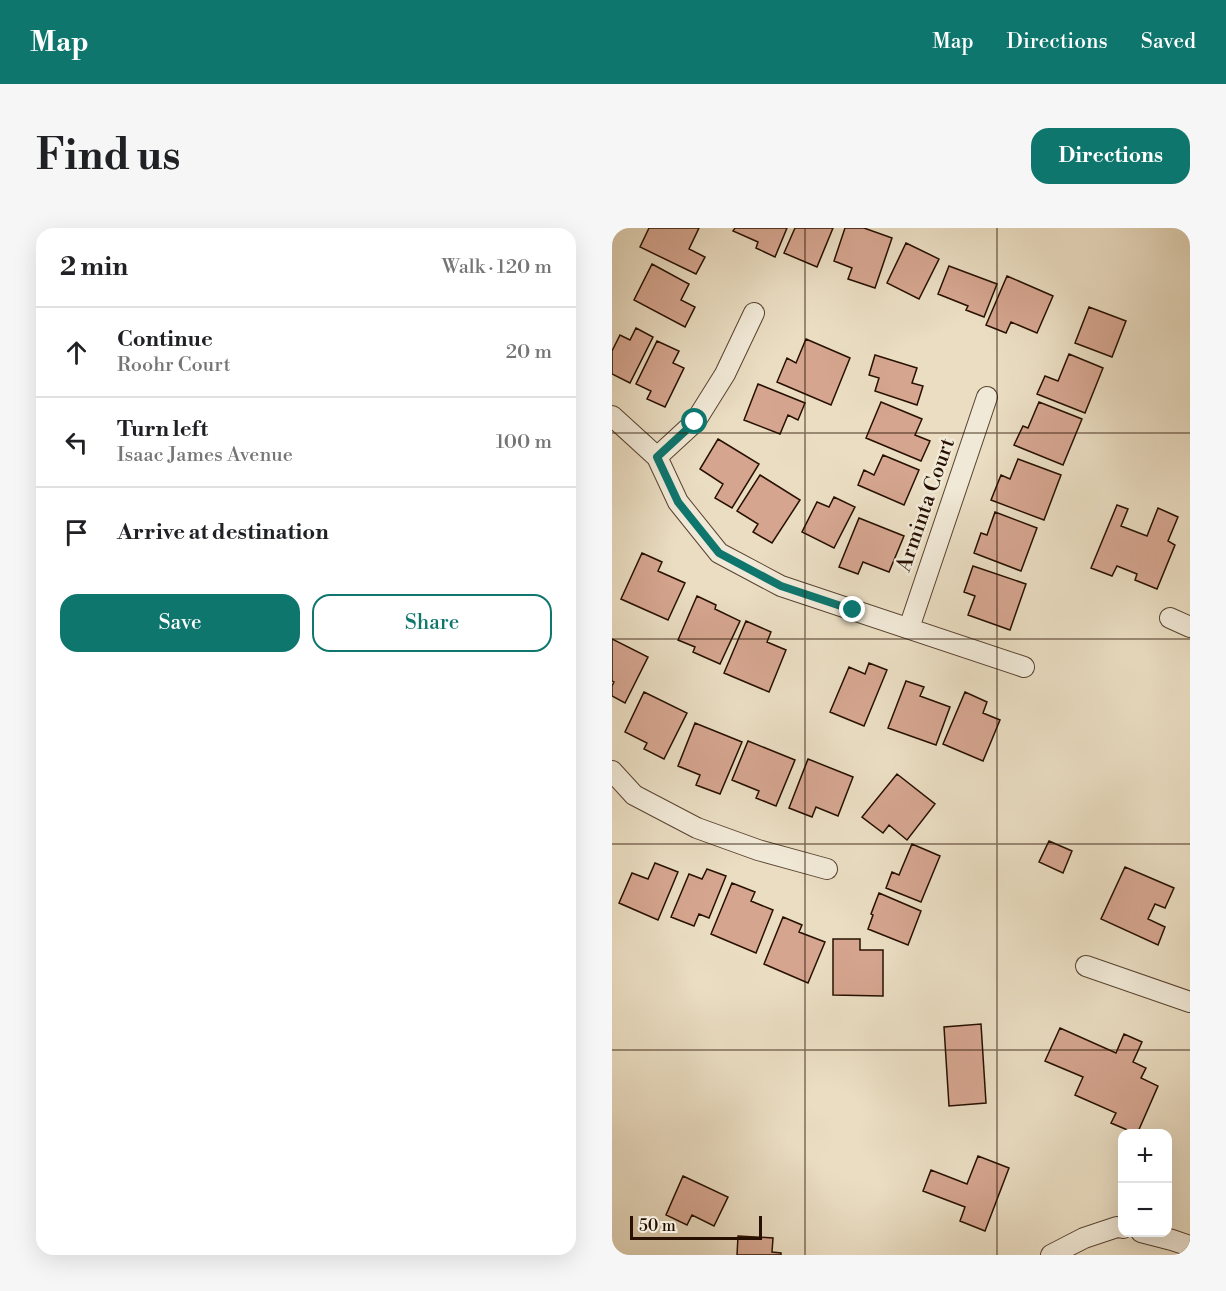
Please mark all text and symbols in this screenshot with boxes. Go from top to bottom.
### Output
text: Map [30,25,89,60]
text: Map [932,29,974,55]
text: Directions [1007,29,1108,55]
text: Saved [1141,29,1196,55]
button: Directions [1031,128,1190,184]
text: Find us [36,130,180,183]
text: 2 min [60,251,128,283]
text: Walk · 120 m [442,255,552,280]
text: Continue [117,326,213,353]
icon: ahead [60,336,93,369]
text: 20 m [506,340,552,365]
text: Roohr Court [117,353,230,378]
route start [681,408,707,434]
text: Turn left [117,416,208,443]
icon: left [60,426,93,459]
text: 100 m [496,430,552,455]
street label: Arminta Court [891,434,961,576]
text: Isaac James Avenue [117,443,293,468]
icon: arrive [60,516,93,549]
text: Arrive at destination [117,519,329,546]
button: Save [60,594,300,652]
button: Share [312,594,552,652]
route end [839,596,865,622]
map controls [1118,1129,1172,1237]
button: + [1118,1129,1172,1183]
button: − [1118,1183,1172,1237]
scale bar [630,1213,762,1240]
text: 50 m [639,1216,676,1236]

